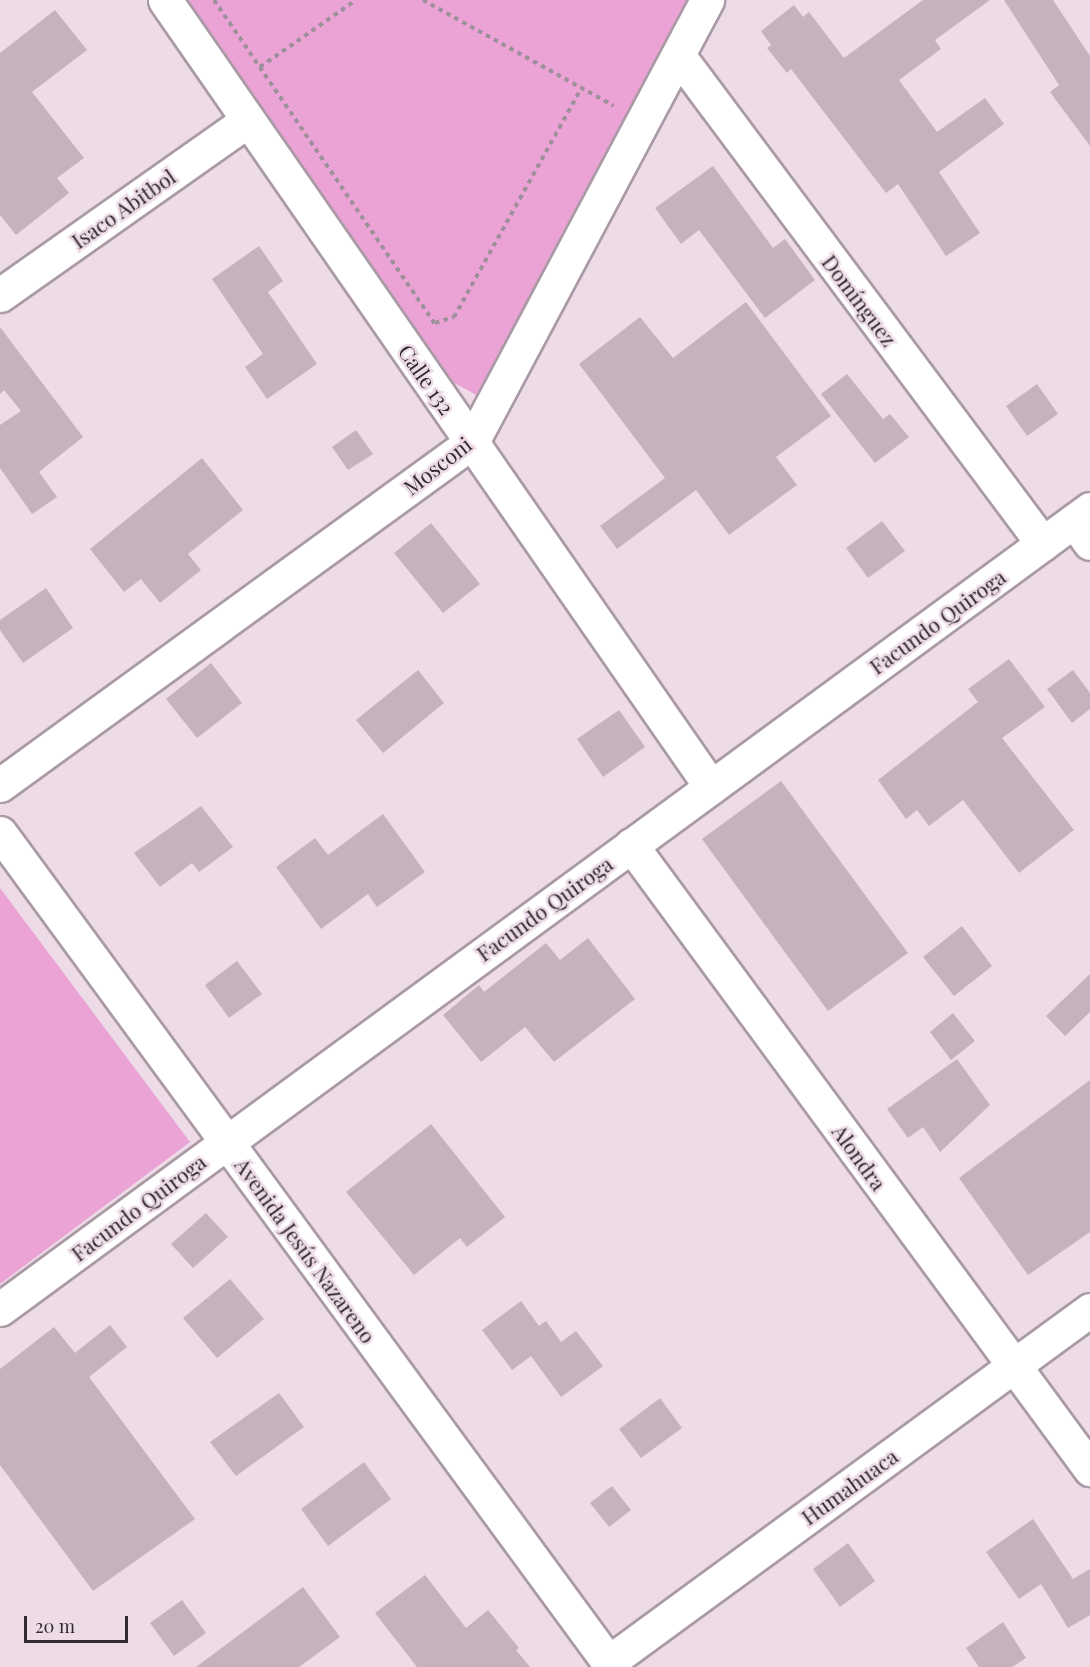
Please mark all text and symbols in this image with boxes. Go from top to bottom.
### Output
street label: Isaco Abitbol [66,163,180,253]
street label: Domínguez [818,249,902,351]
street label: Calle 132 [394,339,460,419]
street label: Mosconi [398,431,476,499]
street label: Facundo Quiroga [864,563,1010,679]
street label: Facundo Quiroga [471,850,617,966]
street label: Alondra [828,1119,892,1195]
street label: Facundo Quiroga [66,1148,210,1266]
street label: Avenida Jesús Nazareno [230,1153,382,1347]
street label: Humahuaca [796,1443,902,1529]
scale bar [27,1604,130,1642]
text: 20 m [35,1614,75,1638]

